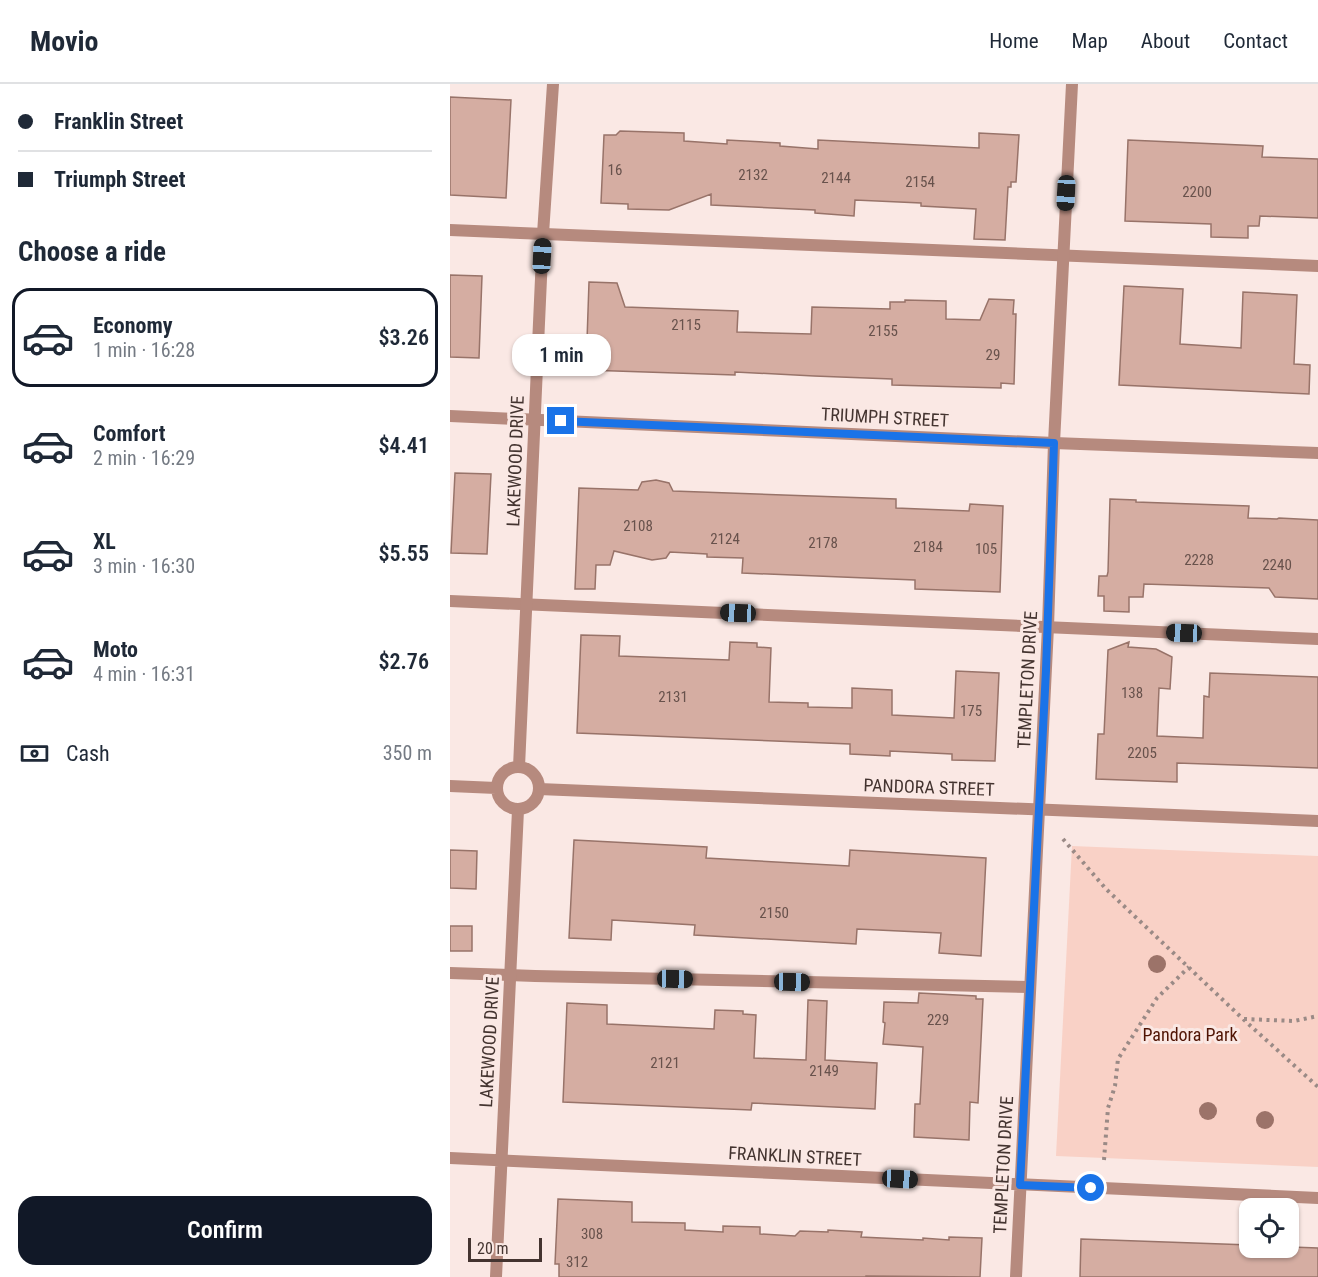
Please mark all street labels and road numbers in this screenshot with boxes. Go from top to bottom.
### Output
street label: LAKEWOOD DRIVE [502,395,528,527]
street label: TRIUMPH STREET [820,403,950,431]
street label: TEMPLETON DRIVE [1013,610,1041,750]
street label: PANDORA STREET [863,774,995,800]
street label: LAKEWOOD DRIVE [475,976,503,1108]
street label: TEMPLETON DRIVE [989,1095,1017,1235]
street label: FRANKLIN STREET [728,1142,862,1170]

